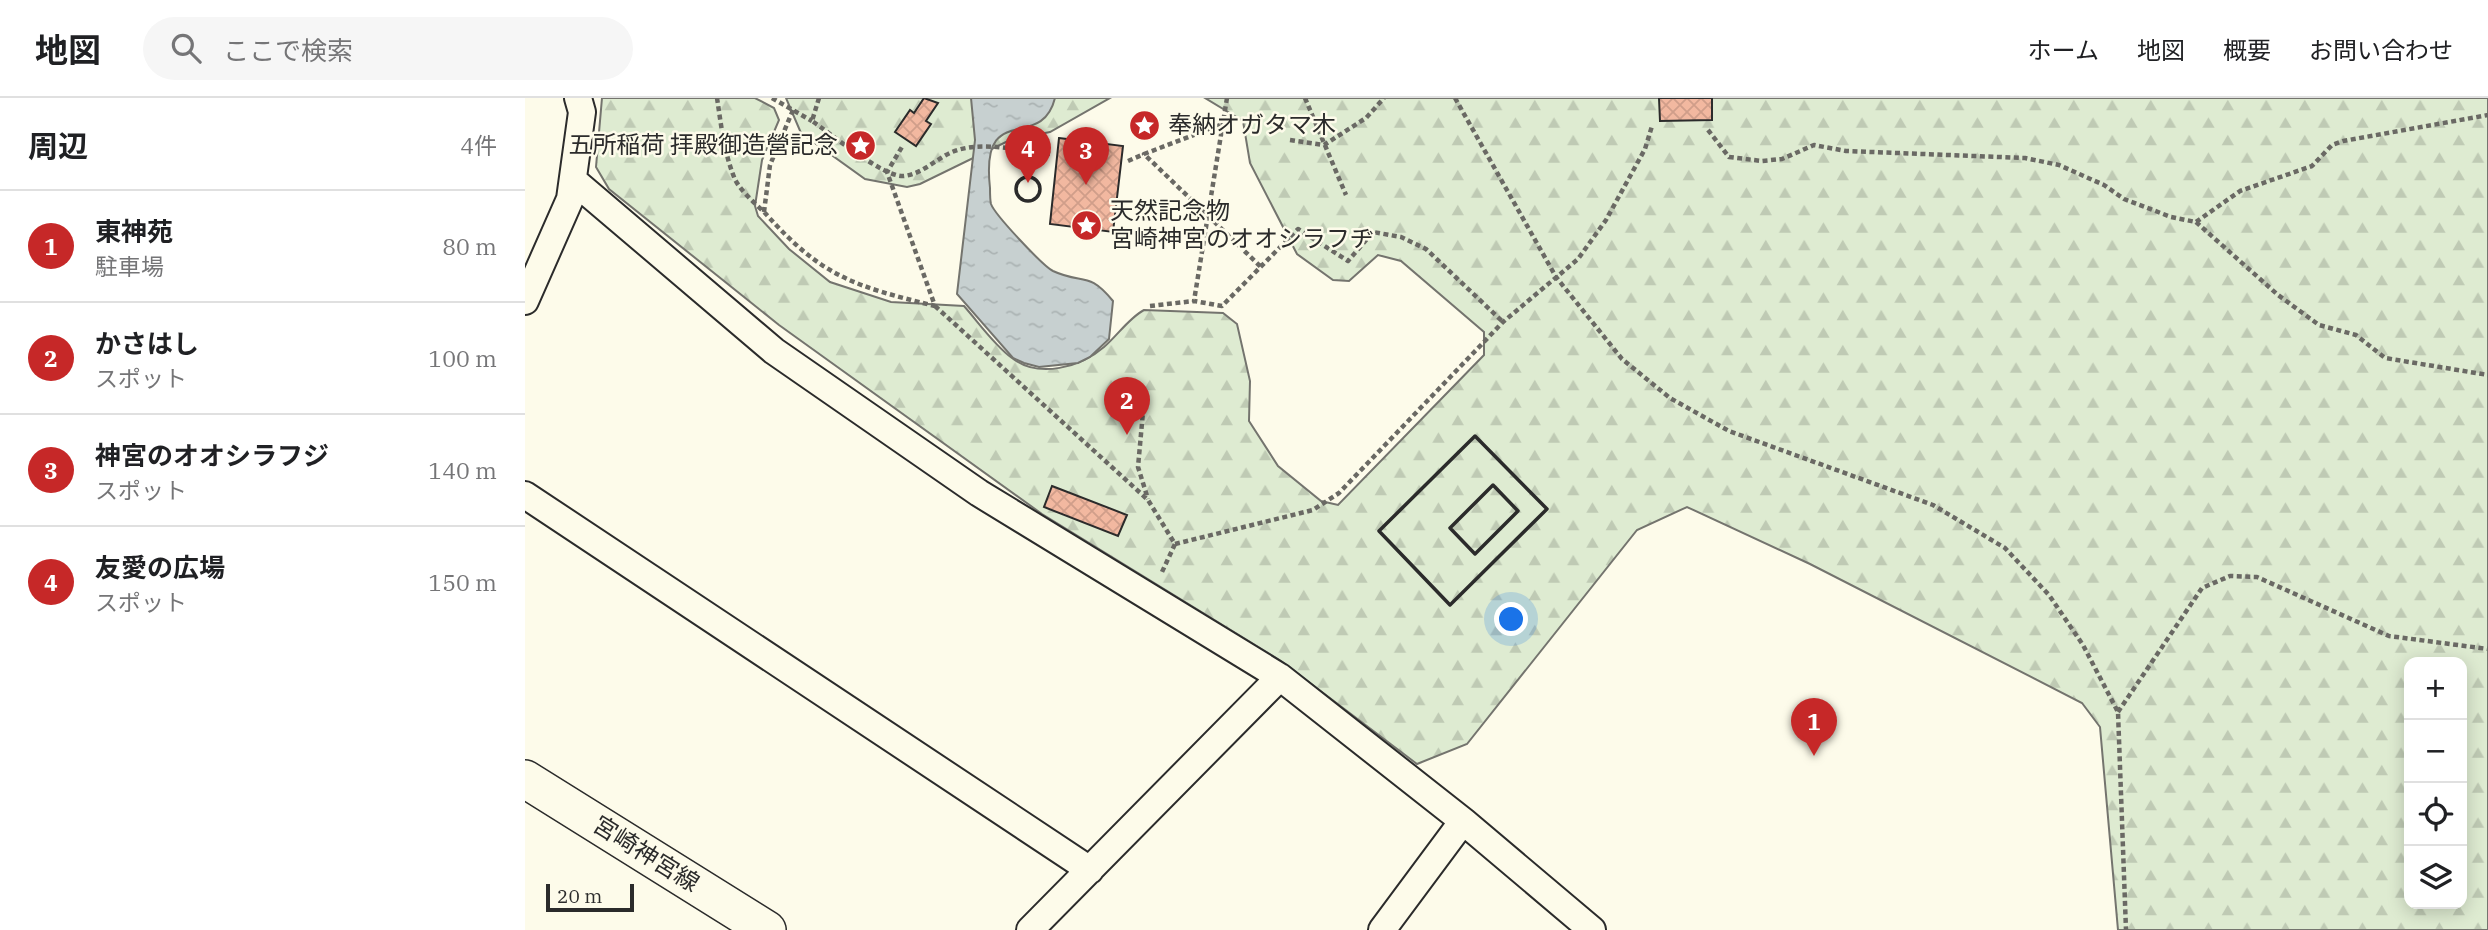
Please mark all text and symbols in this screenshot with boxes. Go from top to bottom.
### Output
search box [143,17,633,80]
text: 地図 [35,28,101,71]
icon: search [167,29,205,67]
text: ここで検索 [223,33,353,67]
text: ホーム [2028,34,2099,66]
text: 地図 [2137,34,2185,66]
text: 概要 [2223,34,2271,66]
text: お問い合わせ [2309,34,2453,66]
place icon: 奉納オガタマ木 [1128,108,1162,142]
place label: 奉納オガタマ木 [1168,108,1336,140]
pin: 4 [1005,125,1051,183]
text: 周辺 [28,126,88,165]
pin: 3 [1063,127,1109,185]
place label: 五所稲荷 拝殿御造營記念 [568,128,838,160]
place icon: 五所稲荷 拝殿御造營記念 [844,128,878,162]
text: 4件 [460,130,497,160]
place label: 天然記念物 宮崎神宮のオオシラフヂ [1110,194,1374,254]
place icon: 天然記念物 宮崎神宮のオオシラフヂ [1070,208,1104,242]
text: 東神苑 [95,214,173,248]
text: 1 [44,231,58,261]
text: 80 m [442,231,497,261]
text: 駐車場 [95,251,164,281]
text: かさはし [95,326,199,360]
text: 2 [44,343,58,373]
text: 100 m [428,343,497,373]
text: スポット [95,363,187,393]
pin: 2 [1104,377,1150,435]
text: 神宮のオオシラフジ [95,438,329,472]
text: 3 [44,455,58,485]
text: 140 m [428,455,497,485]
text: スポット [95,475,187,505]
text: 友愛の広場 [95,550,225,584]
text: 4 [44,567,58,597]
text: 150 m [428,567,497,597]
text: スポット [95,587,187,617]
your location [1494,602,1528,636]
map controls [2404,657,2467,909]
button: + [2404,657,2467,720]
pin: 1 [1791,698,1837,756]
button: − [2404,720,2467,783]
button: locate [2404,783,2467,846]
street label: 宮崎神宮線 [587,808,706,899]
button: layers [2404,846,2467,909]
scale bar [546,881,633,913]
text: 20 m [557,884,602,908]

